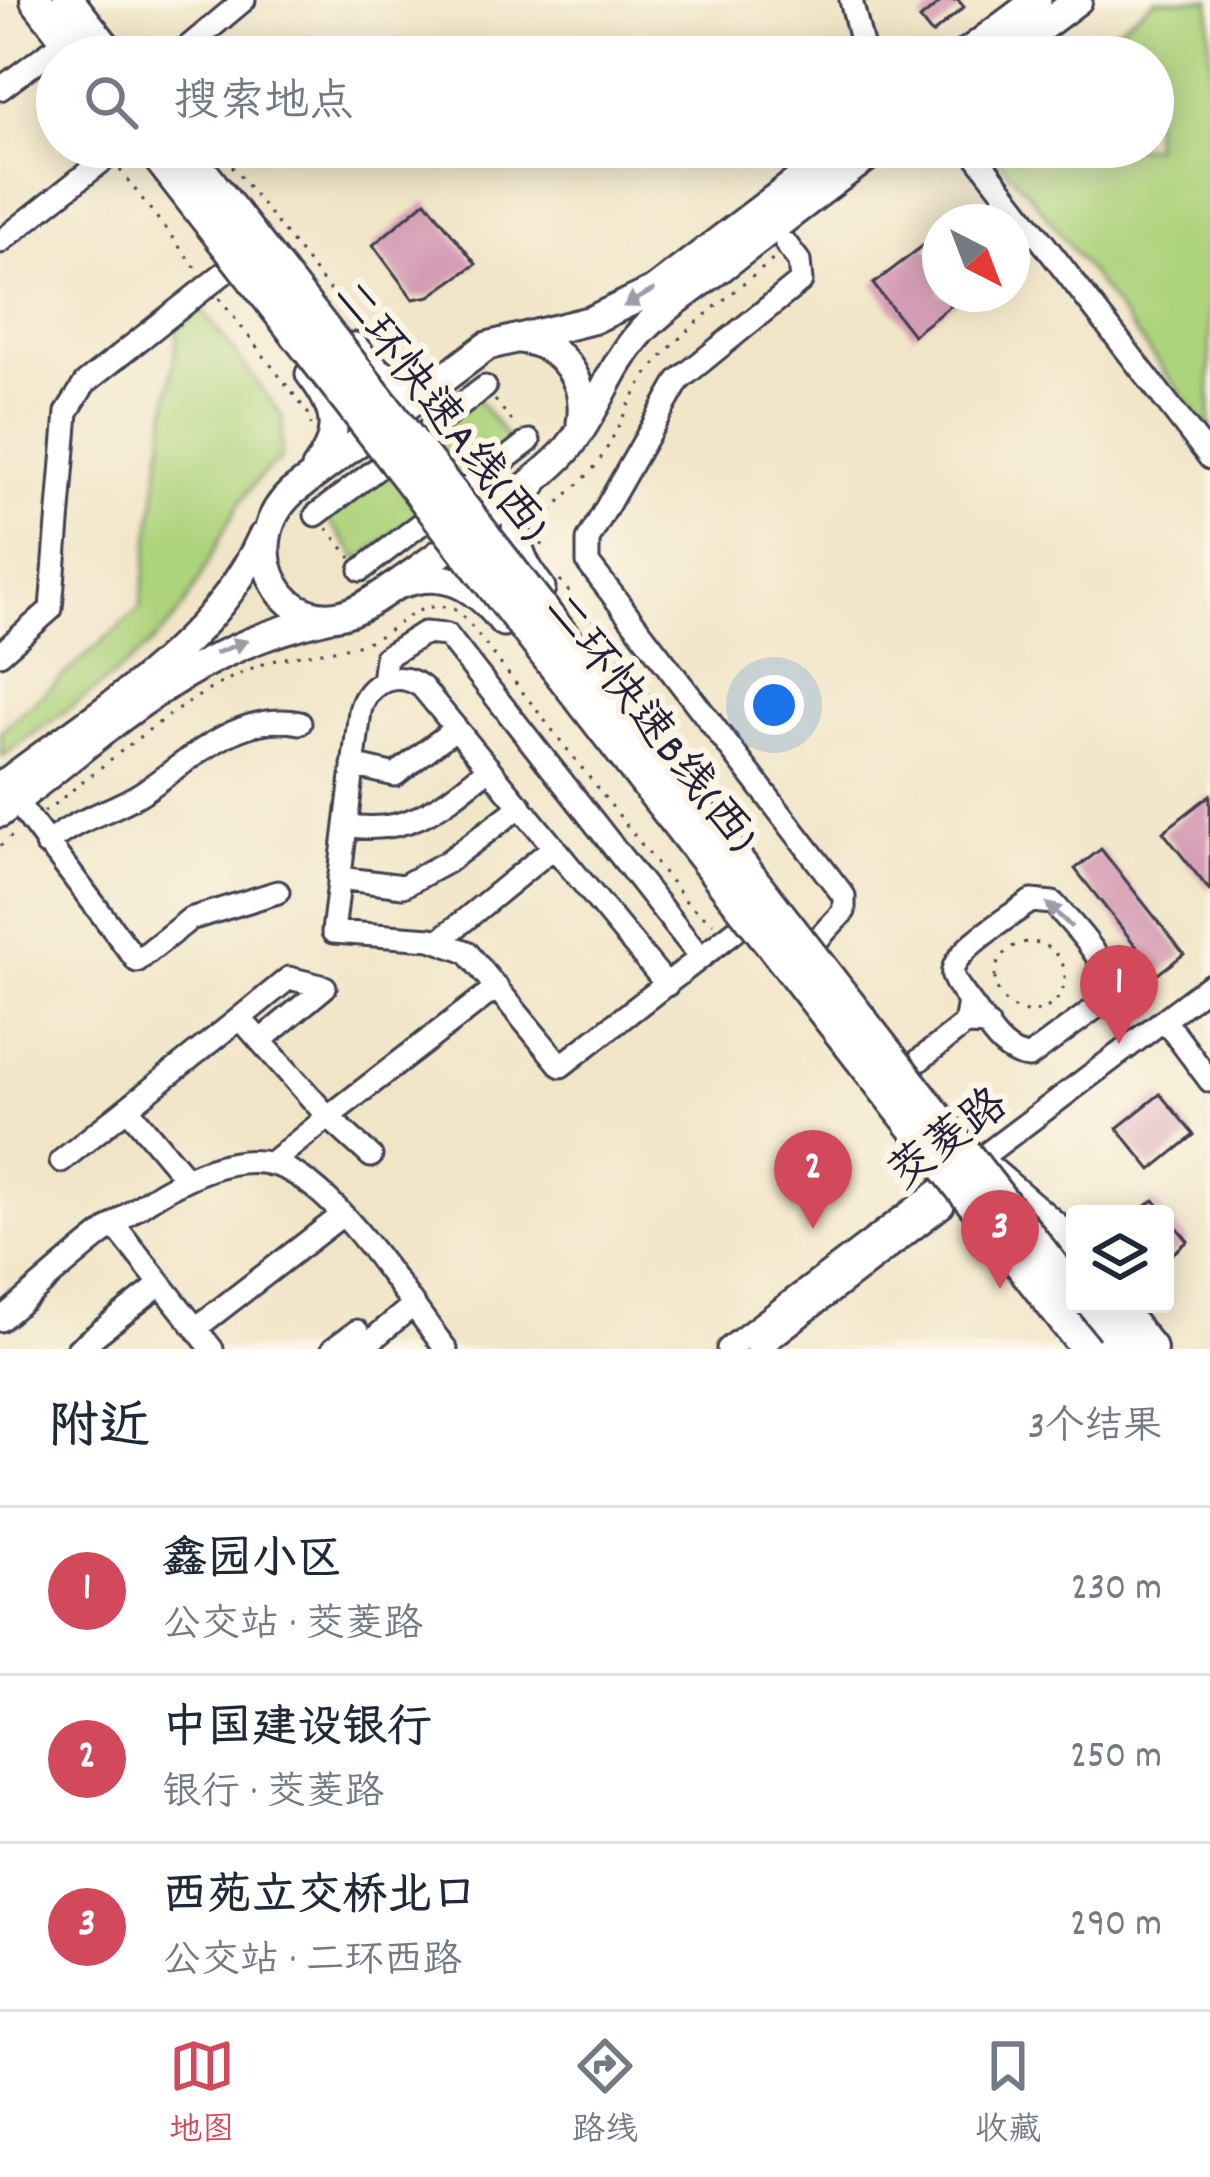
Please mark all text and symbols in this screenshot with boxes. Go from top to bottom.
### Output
search box [36,36,1174,168]
icon: search [78,69,144,135]
text: 搜索地点 [174,73,354,137]
north arrow [922,204,1030,312]
street label: 二环快速A线(西) [315,269,560,558]
one-way arrow [622,287,656,308]
street label: 二环快速B线(西) [526,582,769,869]
one-way arrow [213,637,249,656]
your location [744,675,804,735]
one-way arrow [1045,901,1074,929]
pin: 1 [1080,945,1158,1044]
street label: 茭菱路 [877,1075,1023,1208]
pin: 2 [774,1130,852,1229]
pin: 3 [961,1190,1039,1289]
map controls [1066,1205,1174,1313]
button: layers [1066,1205,1174,1313]
text: 附近 [48,1395,150,1467]
text: 3个结果 [1028,1402,1162,1457]
text: 鑫园小区 [162,1531,342,1595]
text: 1 [83,1563,91,1618]
text: 230 m [1071,1563,1162,1618]
text: 公交站 · 茭菱路 [162,1600,423,1655]
text: 中国建设银行 [162,1699,432,1763]
text: 2 [78,1731,96,1786]
text: 250 m [1070,1731,1162,1786]
text: 银行 · 茭菱路 [162,1768,384,1823]
text: 西苑立交桥北口 [162,1867,477,1931]
text: 3 [78,1899,96,1954]
text: 290 m [1070,1899,1162,1954]
text: 公交站 · 二环西路 [162,1936,462,1991]
tab: 地图 [169,2033,235,2156]
tab: 路线 [572,2033,638,2156]
tab: 收藏 [975,2033,1041,2156]

